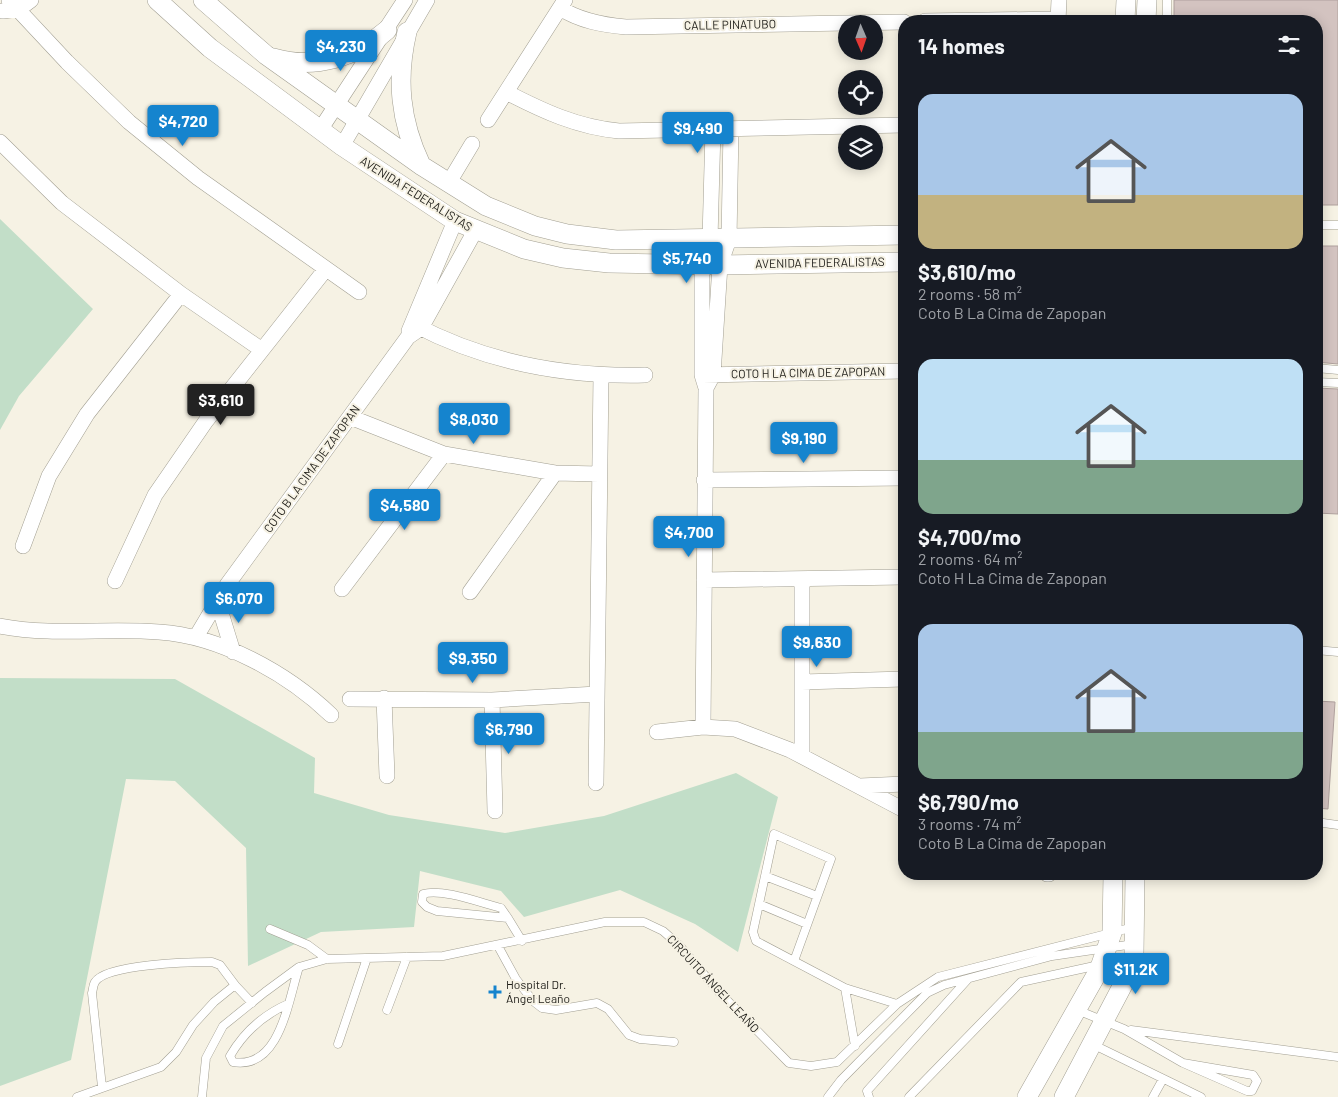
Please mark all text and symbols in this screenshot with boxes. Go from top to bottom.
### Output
north arrow [838,15,882,60]
map controls [838,15,883,170]
street label: CALLE PINATUBO [684,16,776,32]
pin: $4,230 [300,30,382,72]
icon: filters [1275,31,1303,59]
text: 14 homes [918,33,1005,58]
text: $4,230 [316,36,366,55]
button: locate [838,70,883,115]
pin: $4,720 [142,104,224,147]
text: $4,720 [158,111,208,130]
pin: $9,490 [657,112,739,154]
text: $9,490 [673,118,723,137]
button: layers [838,125,883,170]
icon: home [1066,126,1156,216]
street label: AVENIDA FEDERALISTAS [358,153,475,233]
pin: $5,740 [646,242,728,284]
text: $5,740 [663,248,711,267]
street label: AVENIDA FEDERALISTAS [755,254,885,270]
text: $3,610/mo [918,259,1016,284]
text: 2 rooms · 58 m² [918,284,1022,303]
text: Coto B La Cima de Zapopan [918,303,1106,322]
street label: COTO H LA CIMA DE ZAPOPAN [731,364,885,380]
pin: $3,610 [180,384,262,426]
text: $3,610 [198,390,244,409]
icon: home [1066,391,1156,481]
street label: COTO B LA CIMA DE ZAPOPAN [260,402,362,535]
pin: $8,030 [433,402,515,445]
text: $8,030 [450,409,498,428]
pin: $9,190 [763,422,845,464]
text: $9,190 [781,428,827,447]
pin: $4,580 [364,488,446,531]
text: $4,580 [380,495,430,514]
pin: $4,700 [648,516,730,558]
text: $4,700 [664,522,714,541]
text: $4,700/mo [918,524,1021,549]
text: 2 rooms · 64 m² [918,549,1022,568]
text: Coto H La Cima de Zapopan [918,568,1107,587]
pin: $6,070 [198,582,280,624]
text: $6,070 [215,588,263,607]
pin: $9,630 [776,626,858,668]
text: $9,630 [793,632,841,651]
pin: $9,350 [432,642,514,684]
text: $9,350 [449,648,497,667]
icon: home [1066,656,1156,746]
pin: $6,790 [468,712,550,755]
text: $6,790 [485,719,533,738]
text: $6,790/mo [918,789,1019,814]
text: 3 rooms · 74 m² [918,814,1021,833]
text: Coto B La Cima de Zapopan [918,833,1106,852]
street label: CIRCUITO ÁNGEL LEAÑO [665,932,763,1035]
pin: $11.2K [1095,952,1177,995]
text: $11.2K [1114,959,1158,978]
place label: Hospital Dr. Ángel Leaño [506,977,570,1005]
marker: Hospital Dr. Ángel Leaño [488,985,502,999]

